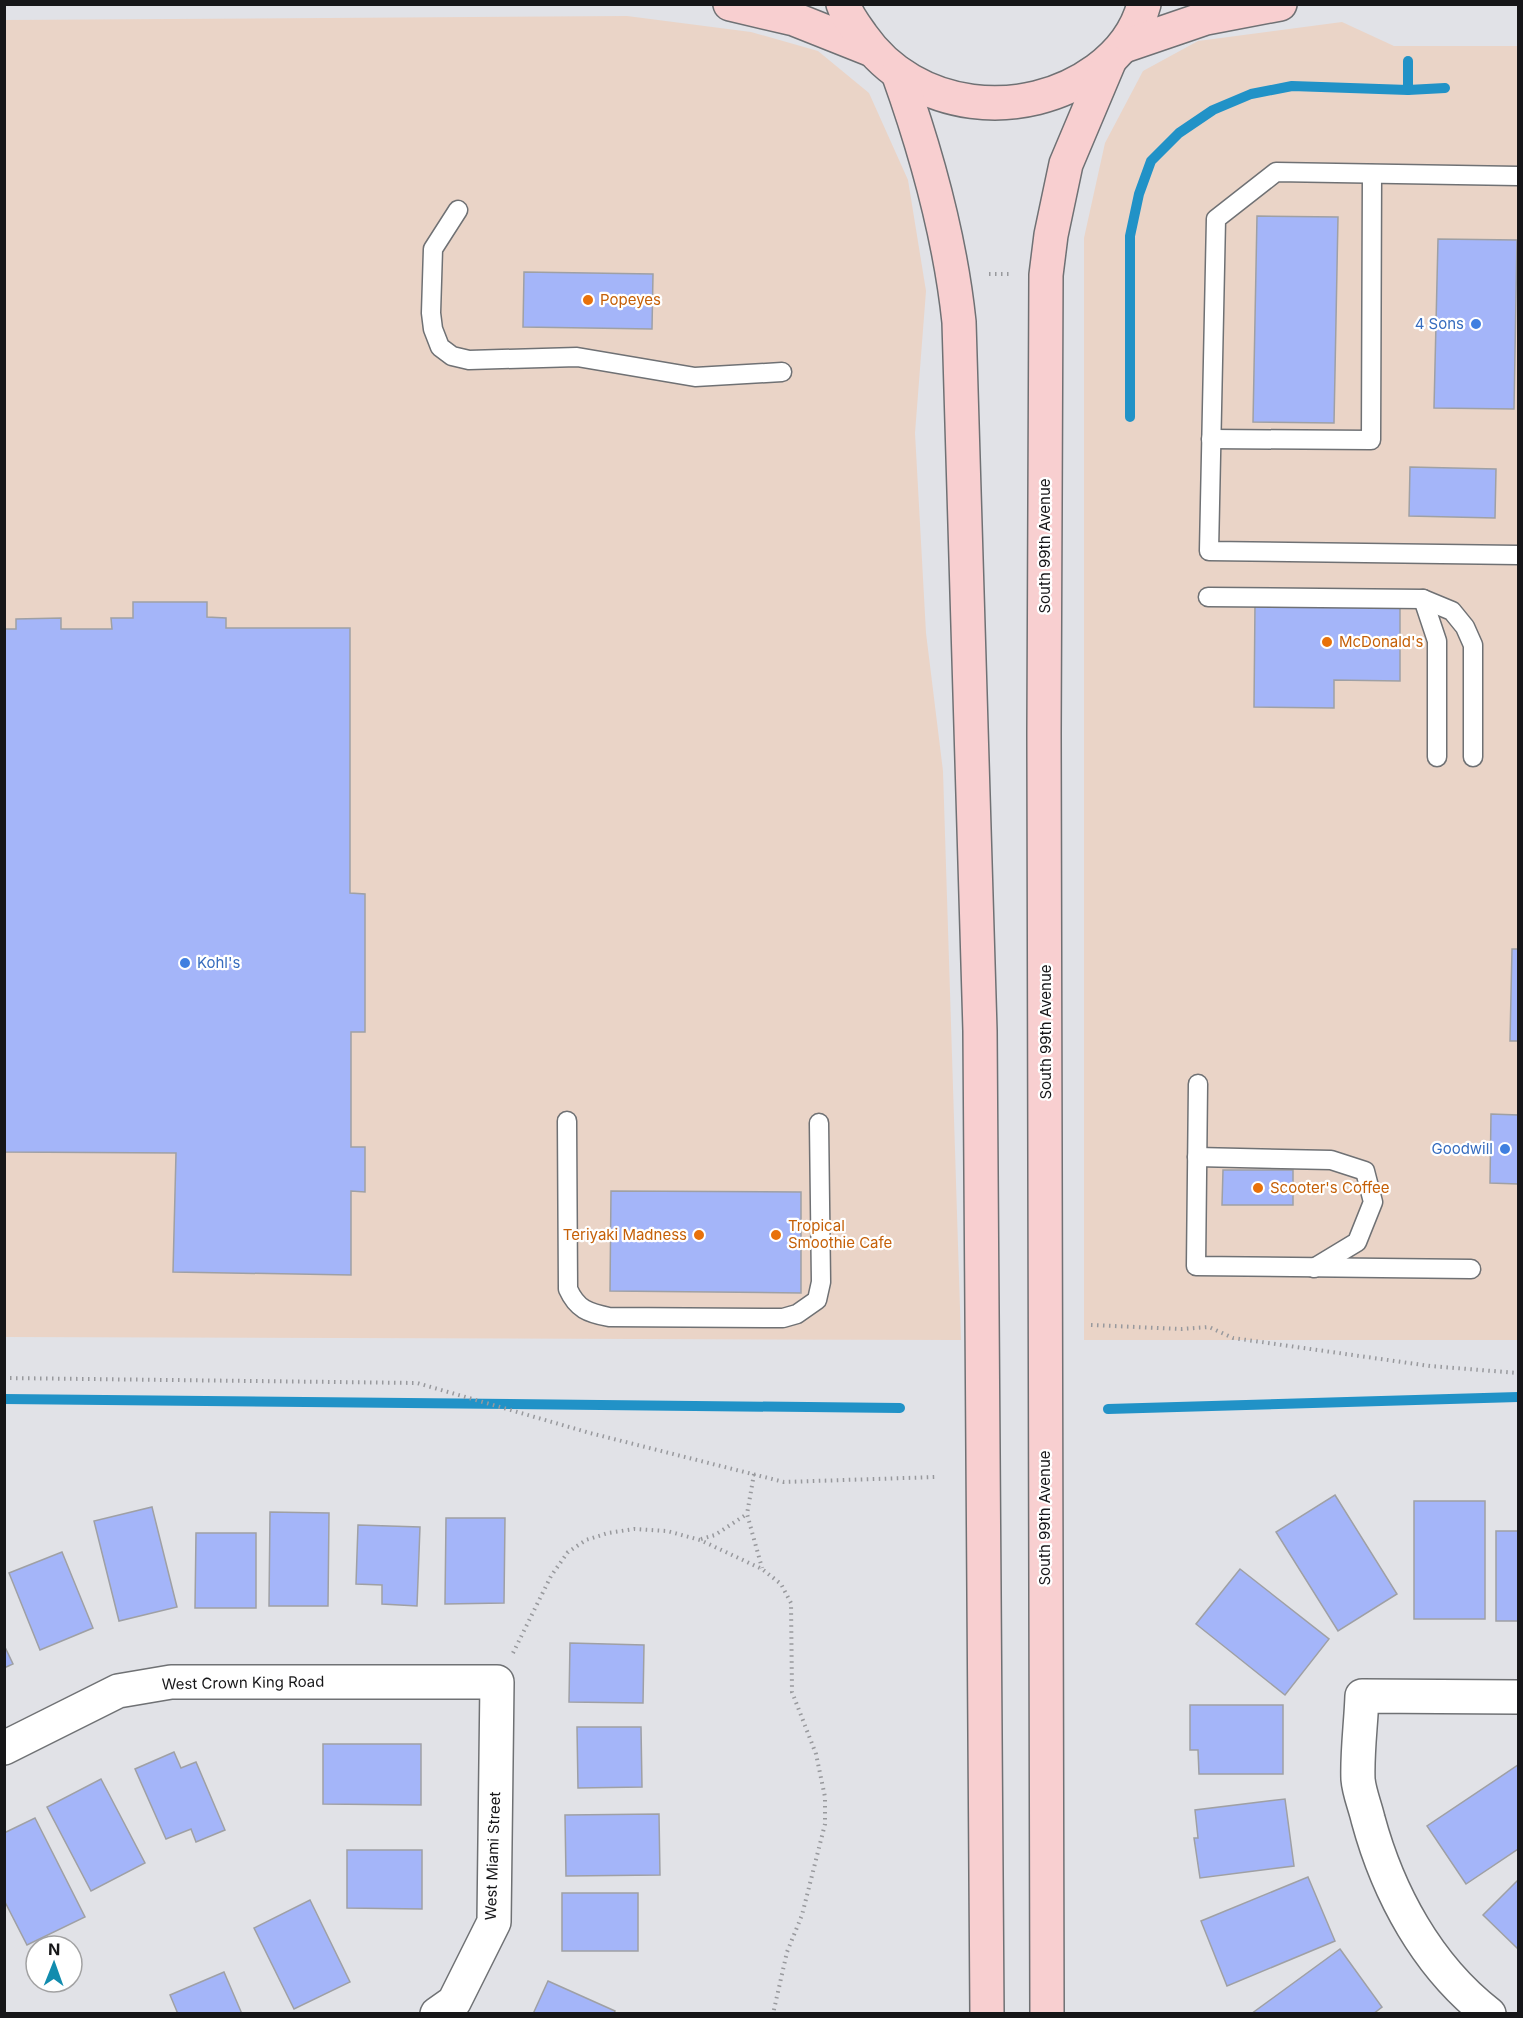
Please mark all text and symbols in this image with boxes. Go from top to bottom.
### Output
place label: Popeyes [600,290,661,309]
marker: Popeyes [581,293,595,307]
place label: 4 Sons [1415,314,1464,333]
marker: 4 Sons [1469,317,1483,331]
street label: South 99th Avenue [1035,479,1054,614]
place label: McDonald's [1339,632,1424,651]
marker: McDonald's [1320,635,1334,649]
place label: Kohl's [197,953,240,972]
marker: Kohl's [178,956,192,970]
street label: South 99th Avenue [1036,965,1055,1100]
place label: Goodwill [1431,1139,1493,1158]
marker: Goodwill [1498,1142,1512,1156]
place label: Scooter's Coffee [1270,1178,1390,1197]
marker: Scooter's Coffee [1251,1181,1265,1195]
place label: Tropical Smoothie Cafe [788,1216,892,1252]
place label: Teriyaki Madness [563,1225,687,1244]
marker: Teriyaki Madness [692,1228,706,1242]
marker: Tropical Smoothie Cafe [769,1228,783,1242]
street label: South 99th Avenue [1035,1451,1054,1586]
street label: West Crown King Road [162,1672,324,1693]
street label: West Miami Street [481,1791,504,1921]
north arrow [24,1934,84,1994]
text: N [48,1939,61,1959]

